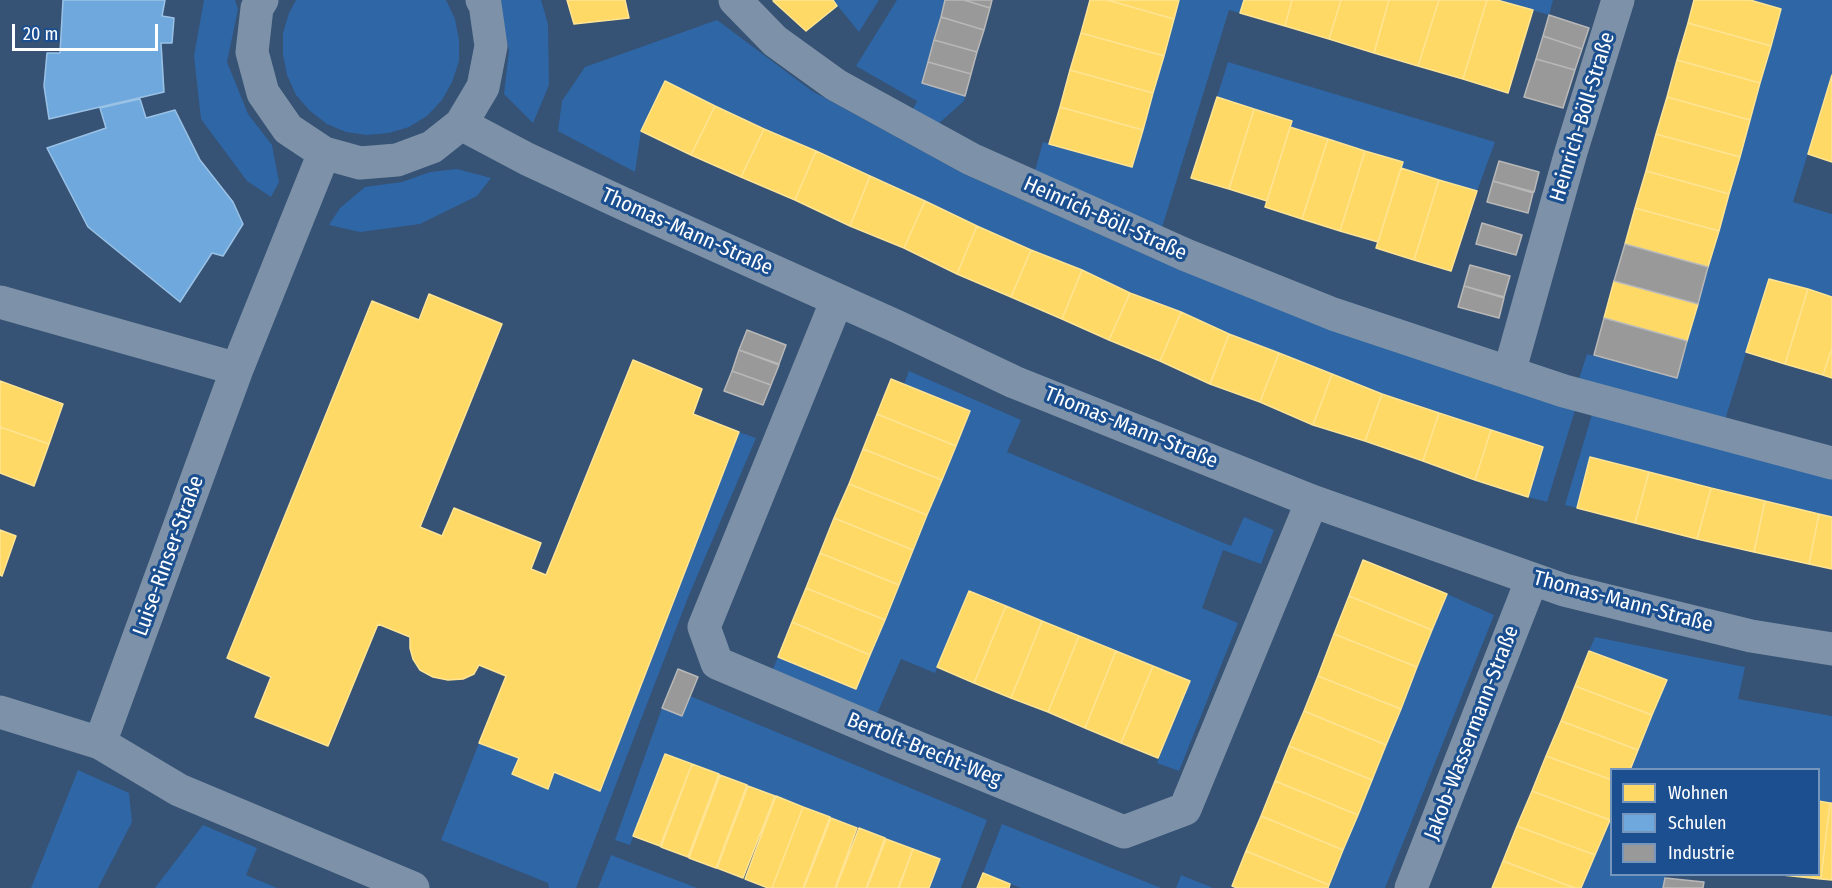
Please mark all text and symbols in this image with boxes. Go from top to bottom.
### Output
scale bar [15,12,160,50]
text: 20 m [23,23,58,45]
street label: Heinrich-Böll-Straße [1545,29,1621,205]
street label: Heinrich-Böll-Straße [1019,172,1191,266]
street label: Thomas-Mann-Straße [597,183,777,281]
street label: Thomas-Mann-Straße [1041,382,1221,474]
street label: Luise-Rinser-Straße [128,472,210,640]
street label: Thomas-Mann-Straße [1531,566,1715,638]
street label: Jakob-Wassermann-Straße [1419,622,1525,844]
street label: Bertolt-Brecht-Weg [843,708,1005,792]
legend [1610,768,1820,876]
text: Wohnen [1668,782,1728,804]
text: Schulen [1668,812,1727,834]
text: Industrie [1668,842,1735,864]

